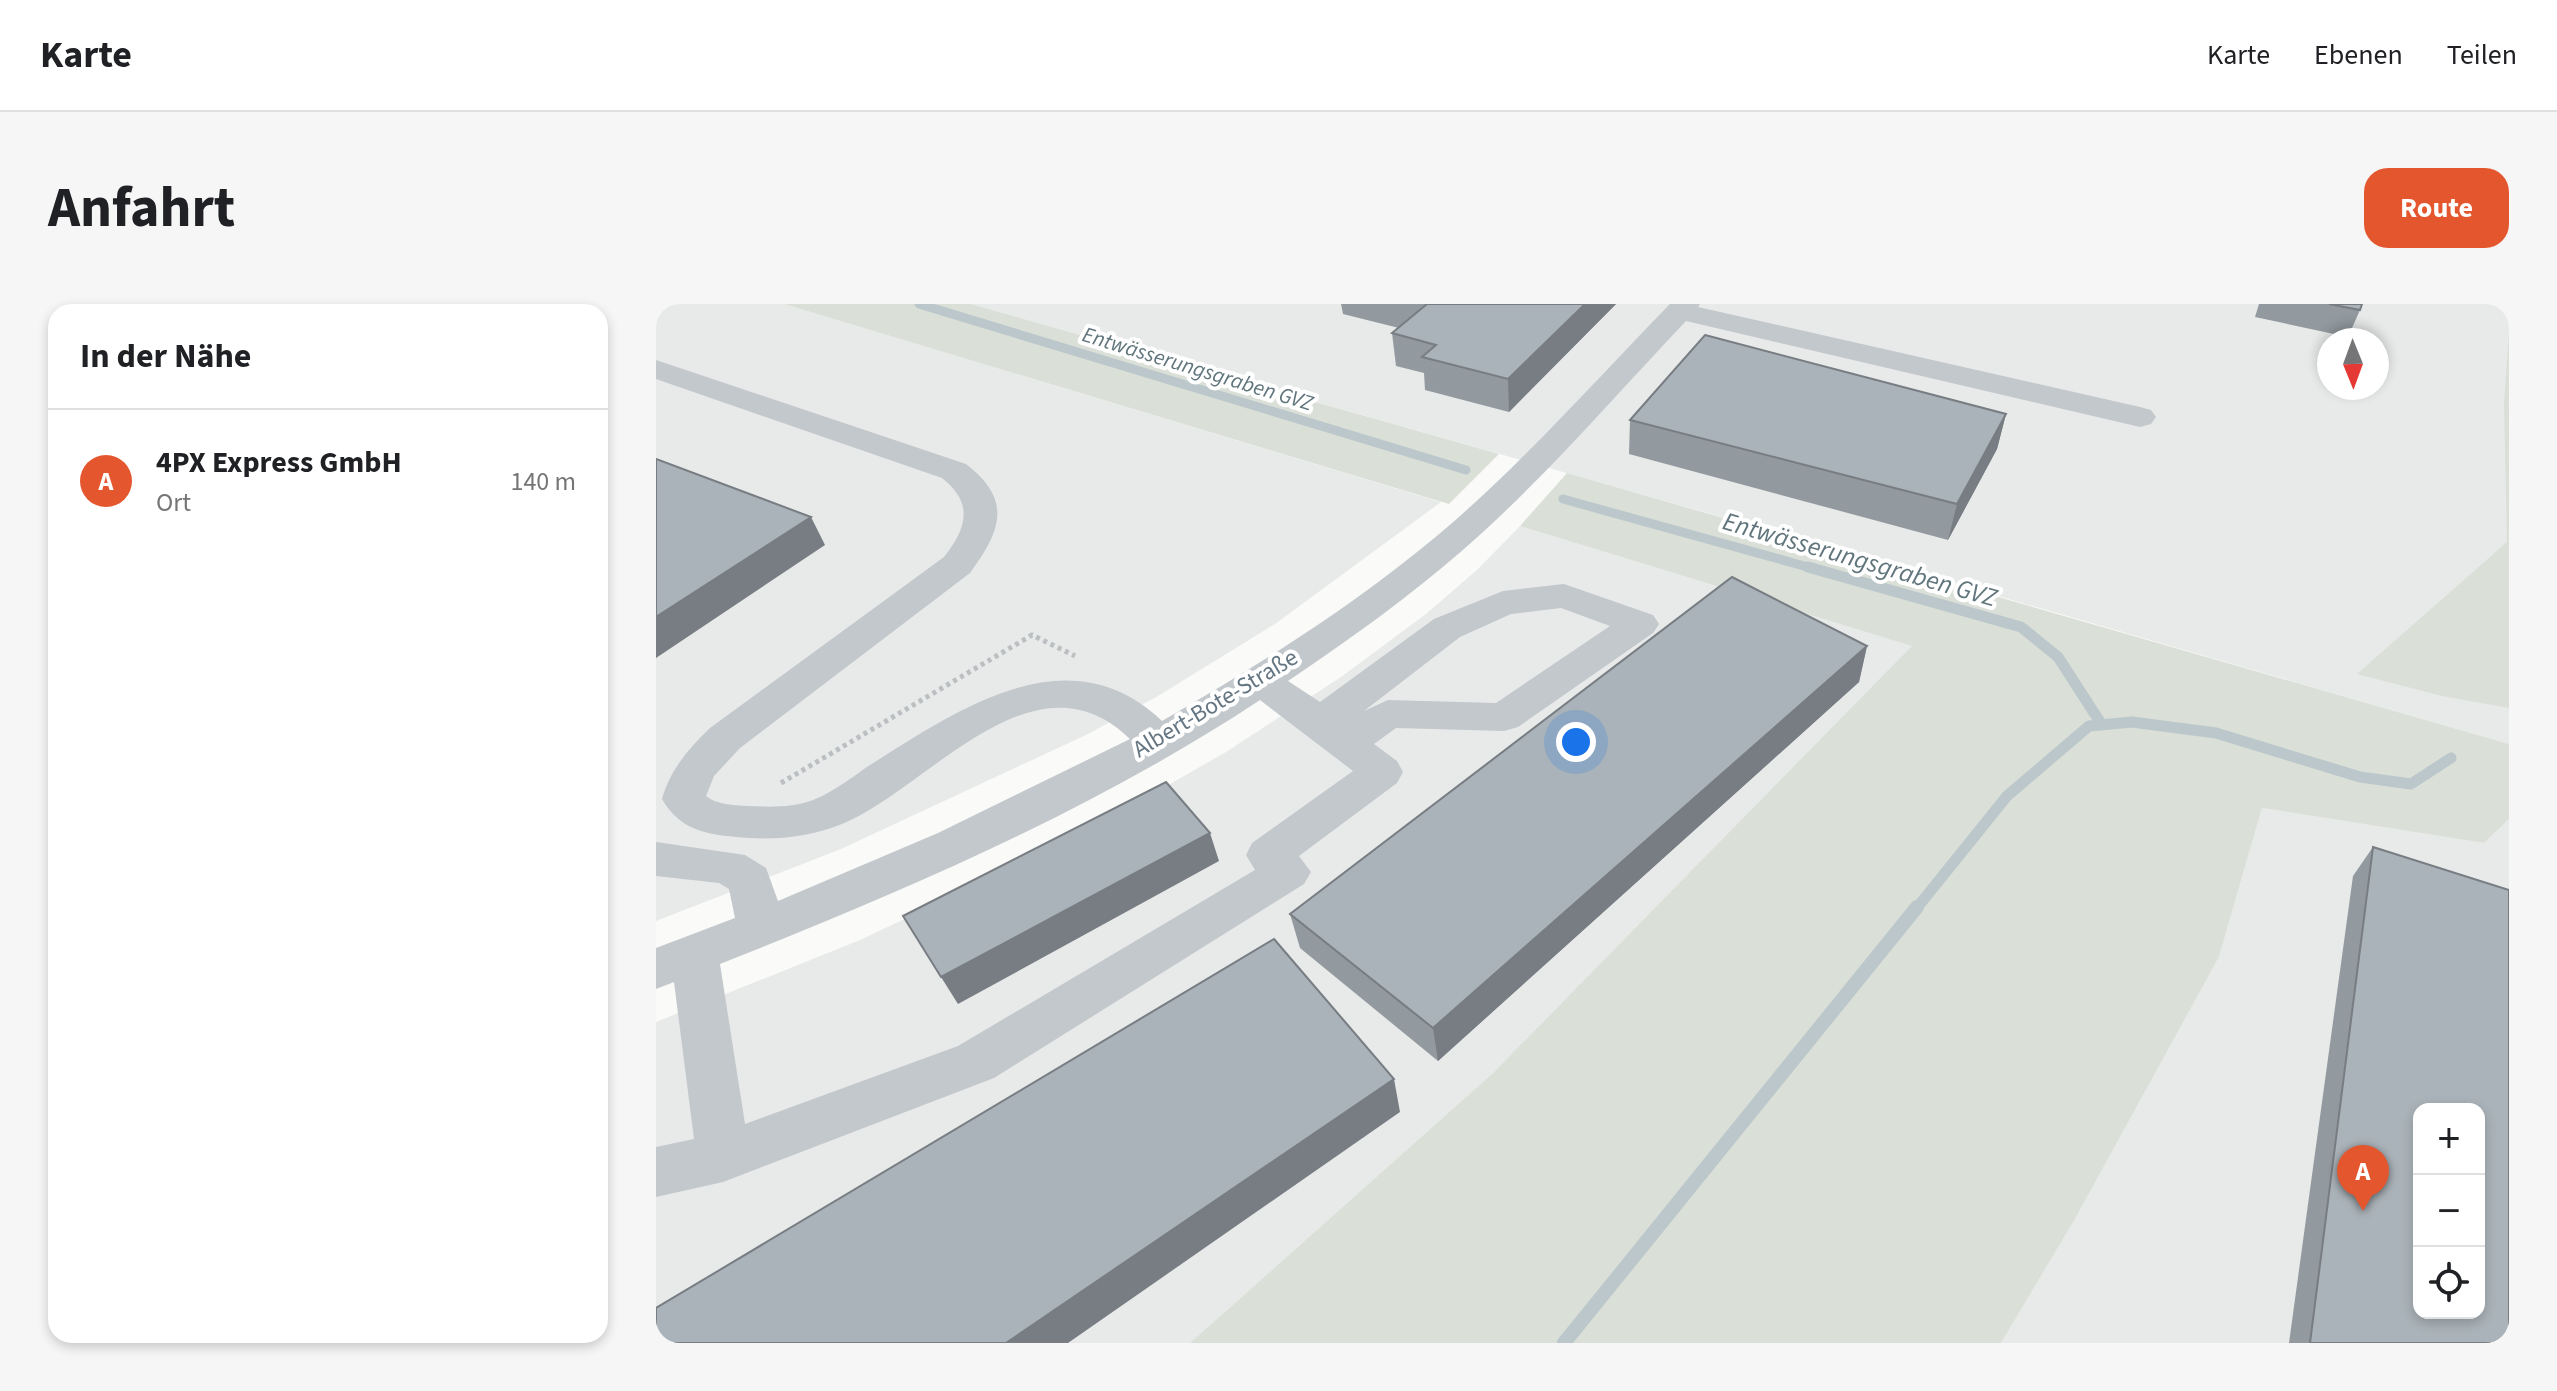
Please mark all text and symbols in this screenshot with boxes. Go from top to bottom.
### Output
text: Karte [40,28,132,82]
text: Karte [2207,35,2270,75]
text: Ebenen [2314,35,2403,75]
text: Teilen [2447,35,2517,75]
button: Route [2364,168,2509,248]
text: Anfahrt [48,169,235,248]
water label: Entwässerungsgraben GVZ [1078,319,1318,420]
north arrow [2317,328,2389,400]
text: In der Nähe [80,332,251,381]
text: 4PX Express GmbH [156,441,402,484]
text: A [99,463,113,500]
text: 140 m [510,463,576,500]
text: Ort [156,484,191,521]
water label: Entwässerungsgraben GVZ [1719,503,2003,617]
street label: Albert-Bote-Straße [1126,640,1305,767]
your location [1556,722,1596,762]
map controls [2413,1103,2485,1319]
button: + [2413,1103,2485,1175]
pin: A [2337,1145,2389,1211]
button: − [2413,1175,2485,1247]
button: locate [2413,1247,2485,1319]

